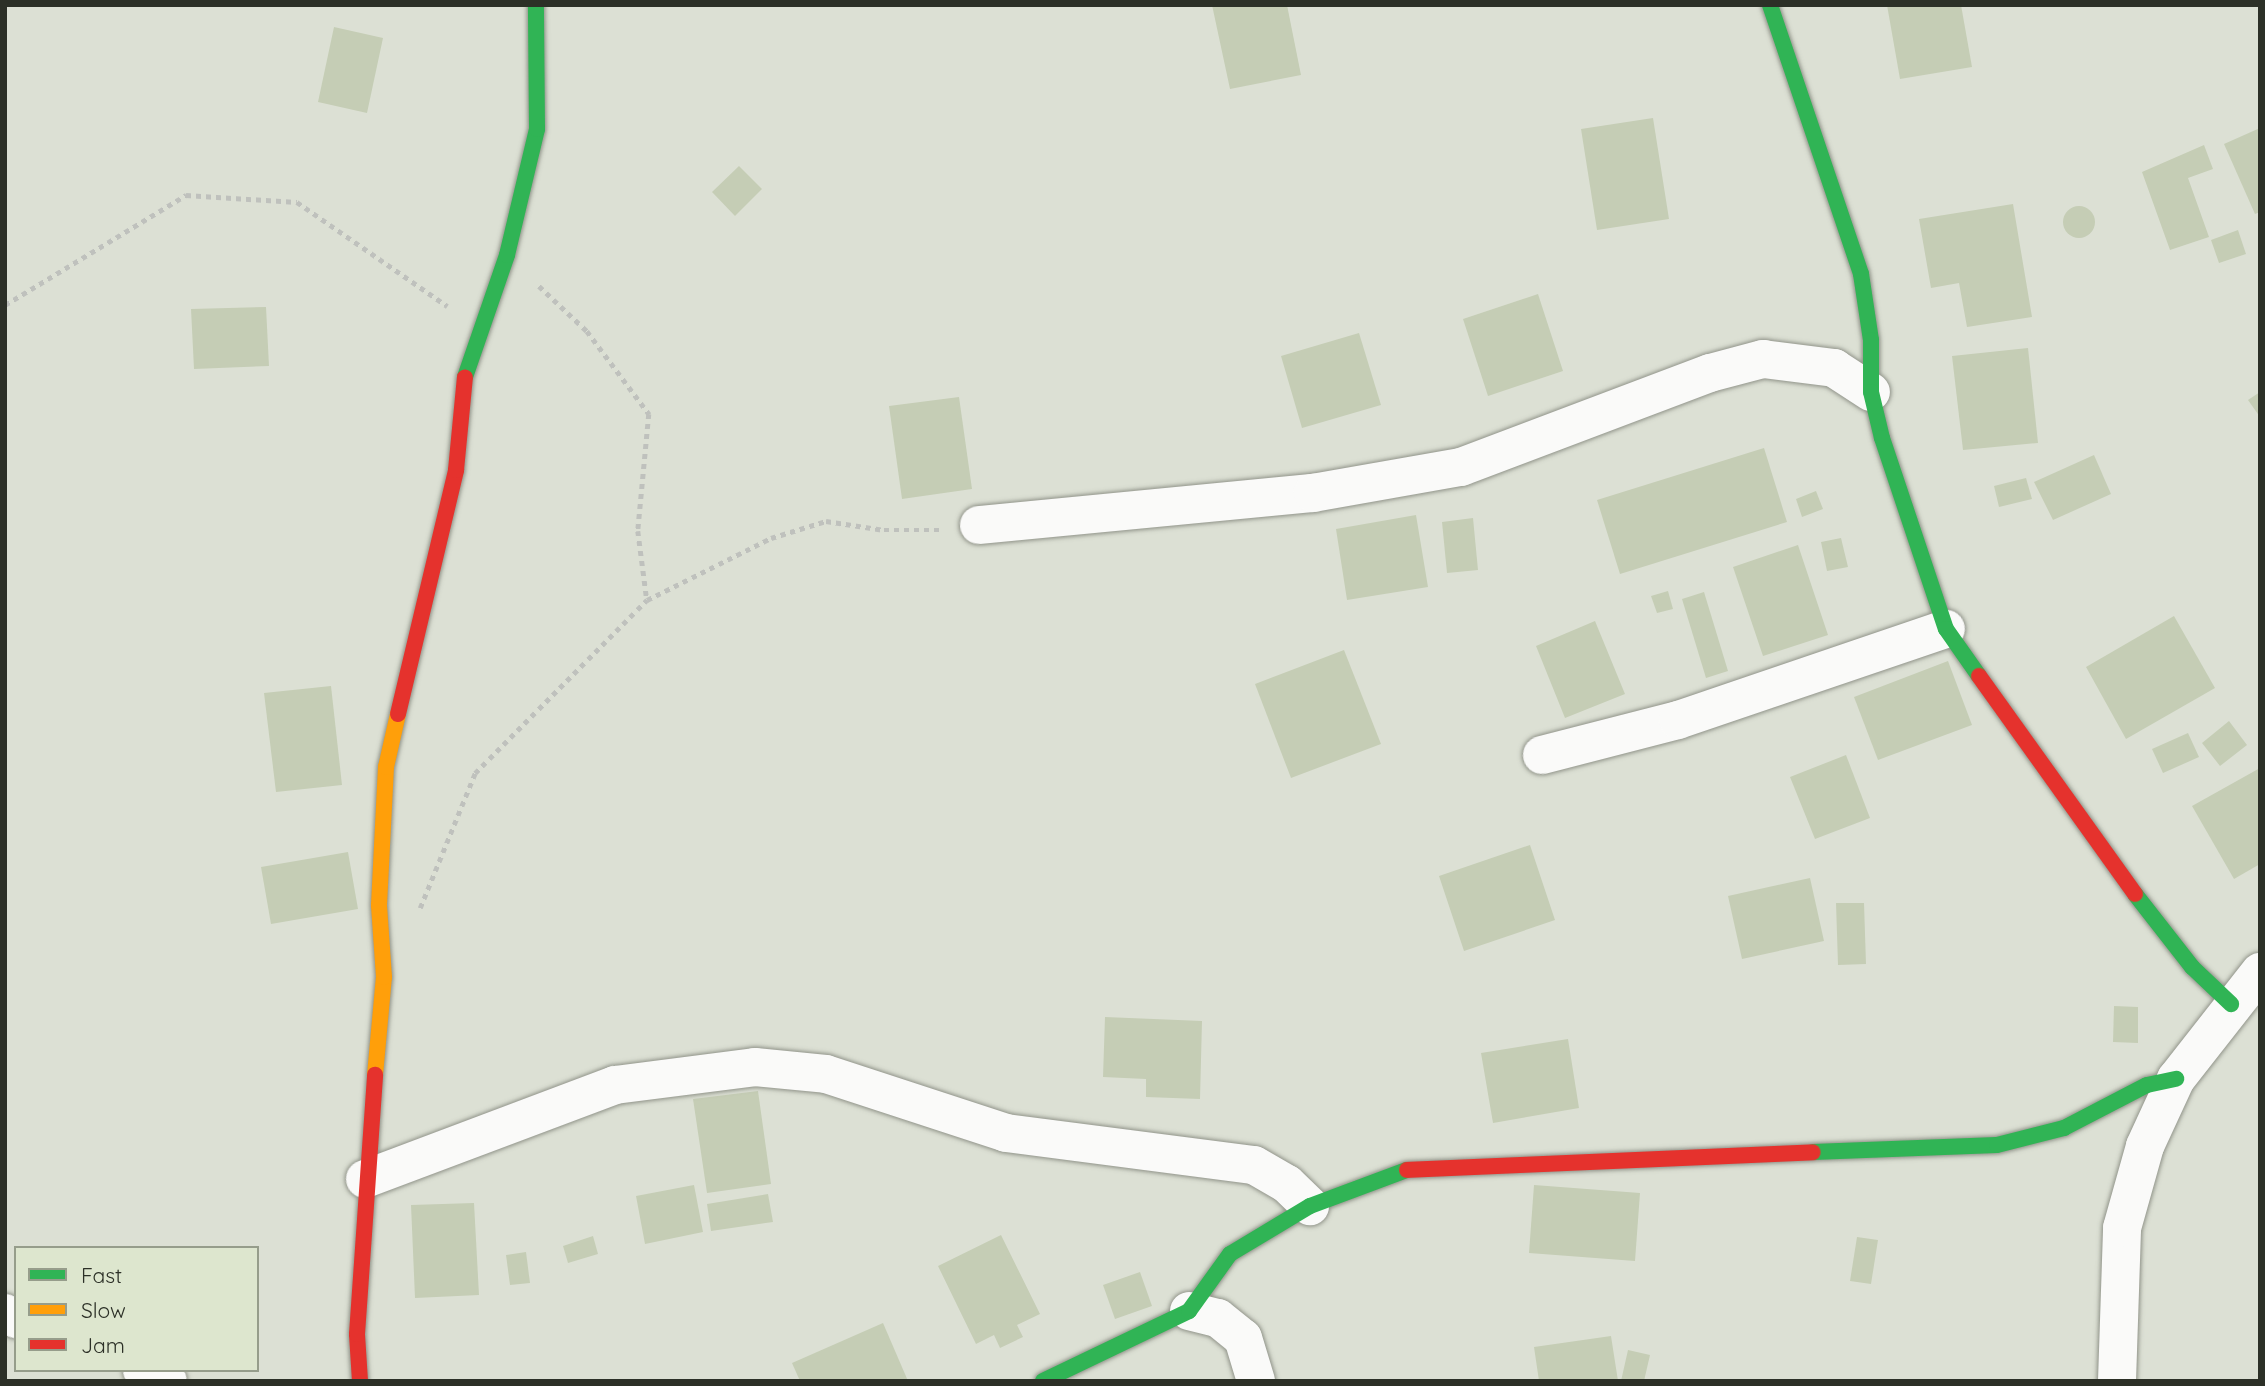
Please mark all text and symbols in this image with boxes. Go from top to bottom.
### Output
legend [14,1246,259,1372]
text: Fast [81,1262,122,1288]
text: Slow [81,1297,126,1323]
text: Jam [81,1332,125,1358]

